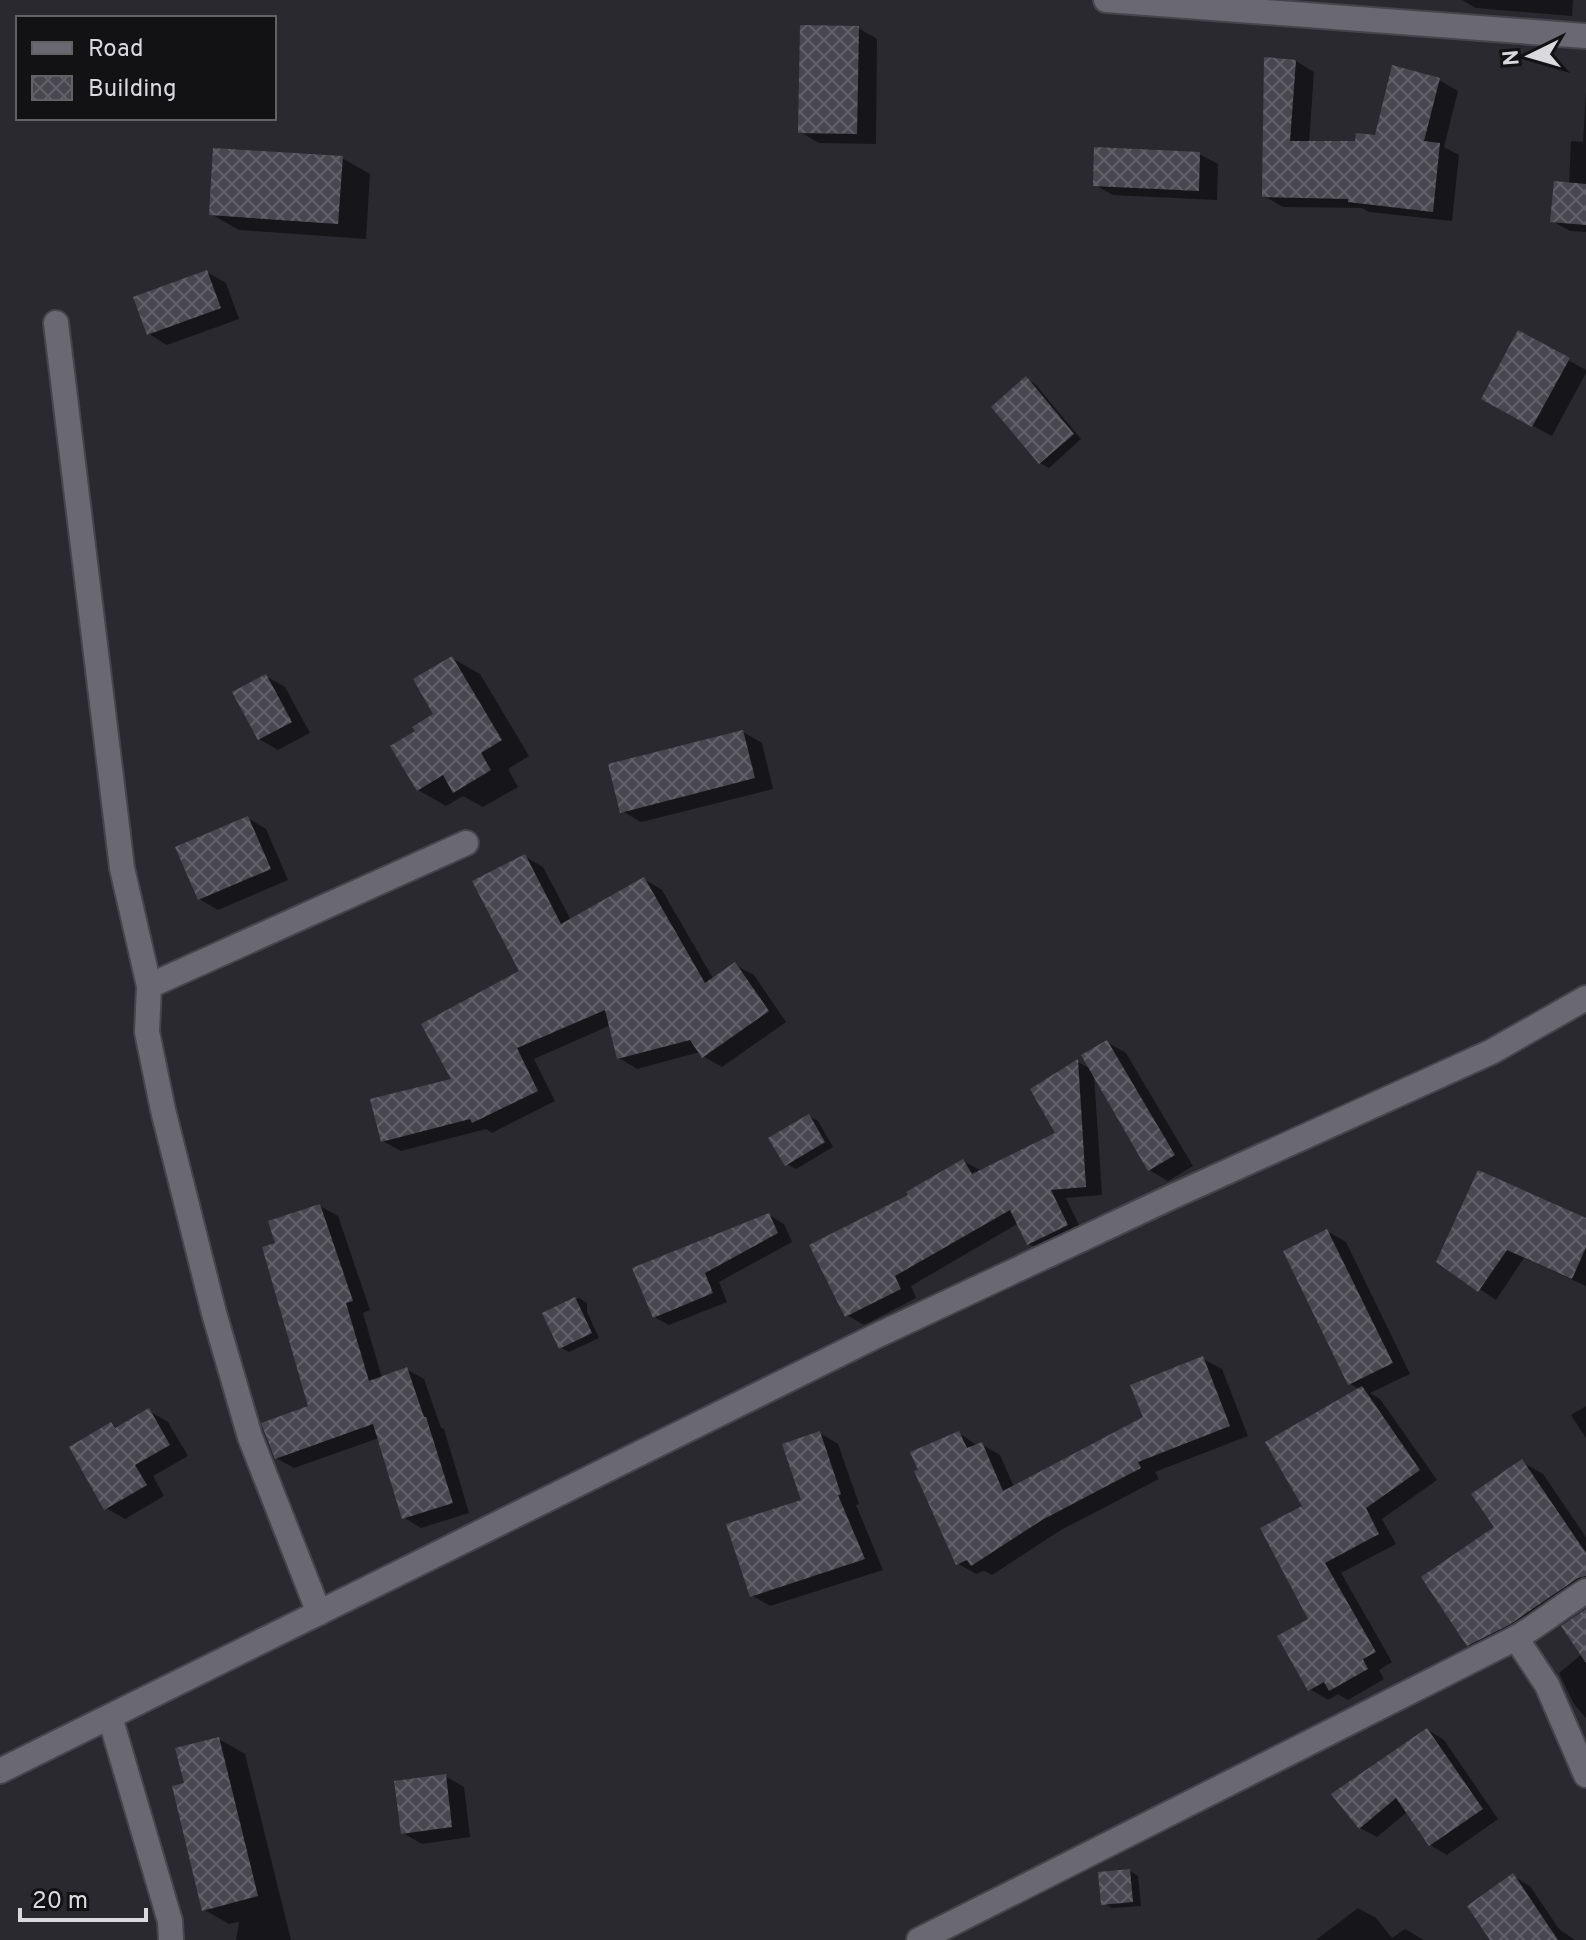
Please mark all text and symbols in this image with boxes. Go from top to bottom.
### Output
legend [16,16,276,120]
north arrow [1490,16,1570,96]
text: Road [88,35,144,65]
text: N [1498,48,1527,67]
text: Building [88,75,177,105]
scale bar [20,1872,146,1922]
text: 20 m [32,1887,88,1917]

